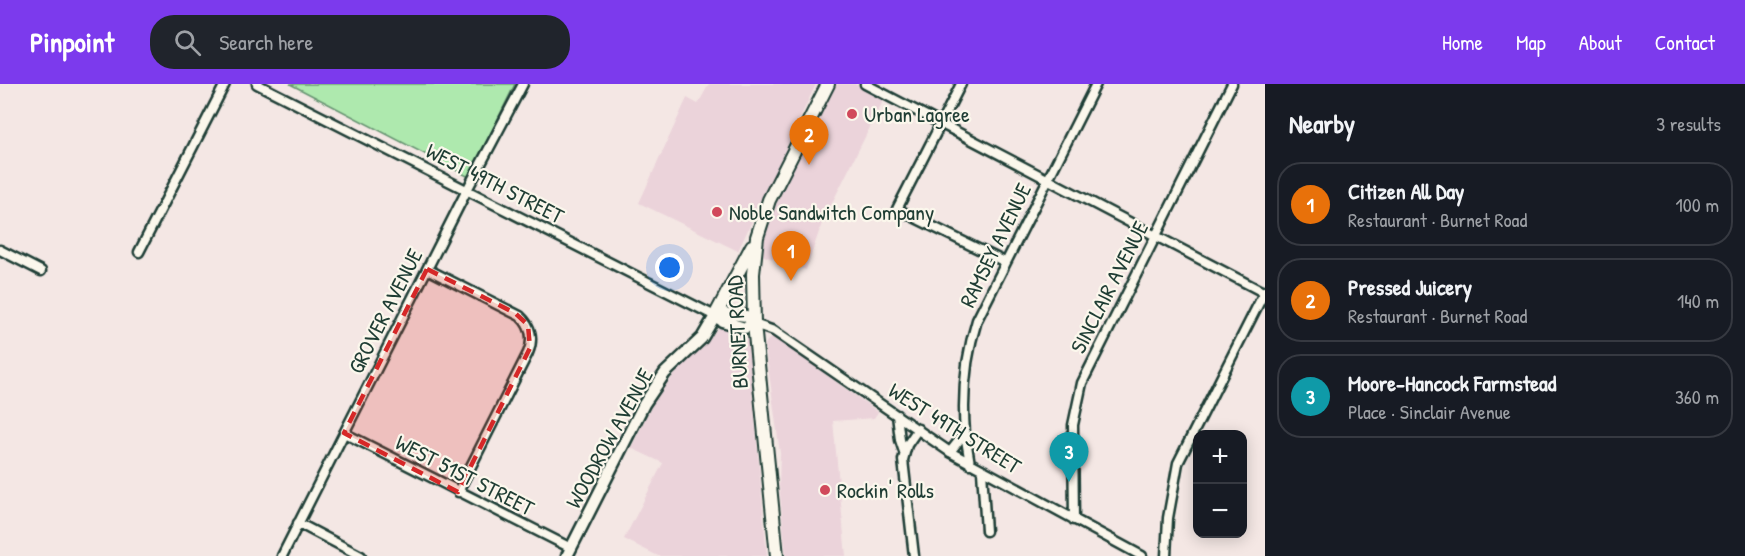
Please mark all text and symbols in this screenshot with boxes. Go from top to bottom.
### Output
search box [150,15,570,69]
text: Pinpoint [30,23,114,61]
icon: search [171,26,204,59]
text: Search here [219,27,313,57]
text: Home [1442,28,1483,57]
text: Map [1516,28,1546,57]
text: About [1579,28,1622,57]
text: Contact [1655,28,1715,57]
place label: Urban Lagree [864,99,970,129]
text: Nearby [1289,106,1355,141]
marker: Urban Lagree [845,107,859,121]
text: 3 results [1656,110,1721,137]
pin: 2 [790,116,828,165]
street label: WEST 49TH STREET [421,135,570,231]
text: Citizen All Day [1348,176,1464,206]
street label: RAMSEY AVENUE [952,178,1038,312]
text: 1 [1307,191,1314,218]
text: 100 m [1676,191,1719,218]
place label: Noble Sandwitch Company [729,197,934,227]
marker: Noble Sandwitch Company [710,205,724,219]
text: Restaurant · Burnet Road [1348,206,1527,233]
street label: SINCLAIR AVENUE [1063,216,1155,358]
pin: 1 [772,232,810,281]
street label: GROVER AVENUE [341,243,429,379]
your location [655,253,684,282]
text: Pressed Juicery [1348,272,1472,302]
street label: BURNET ROAD [719,274,755,389]
text: 2 [1306,287,1315,314]
text: 140 m [1677,287,1719,314]
text: Restaurant · Burnet Road [1348,302,1527,329]
street label: WOODROW AVENUE [558,362,660,513]
text: Moore-Hancock Farmstead [1348,368,1556,398]
street label: WEST 49TH STREET [883,375,1027,481]
text: 3 [1306,383,1315,410]
text: 360 m [1675,383,1719,410]
text: Place · Sinclair Avenue [1348,398,1511,425]
street label: WEST 51ST STREET [391,427,540,523]
map controls [1193,430,1247,538]
button: + [1193,430,1247,484]
pin: 3 [1050,432,1088,482]
place label: Rockin' Rolls [837,475,934,505]
marker: Rockin' Rolls [818,483,832,497]
button: − [1193,484,1247,538]

